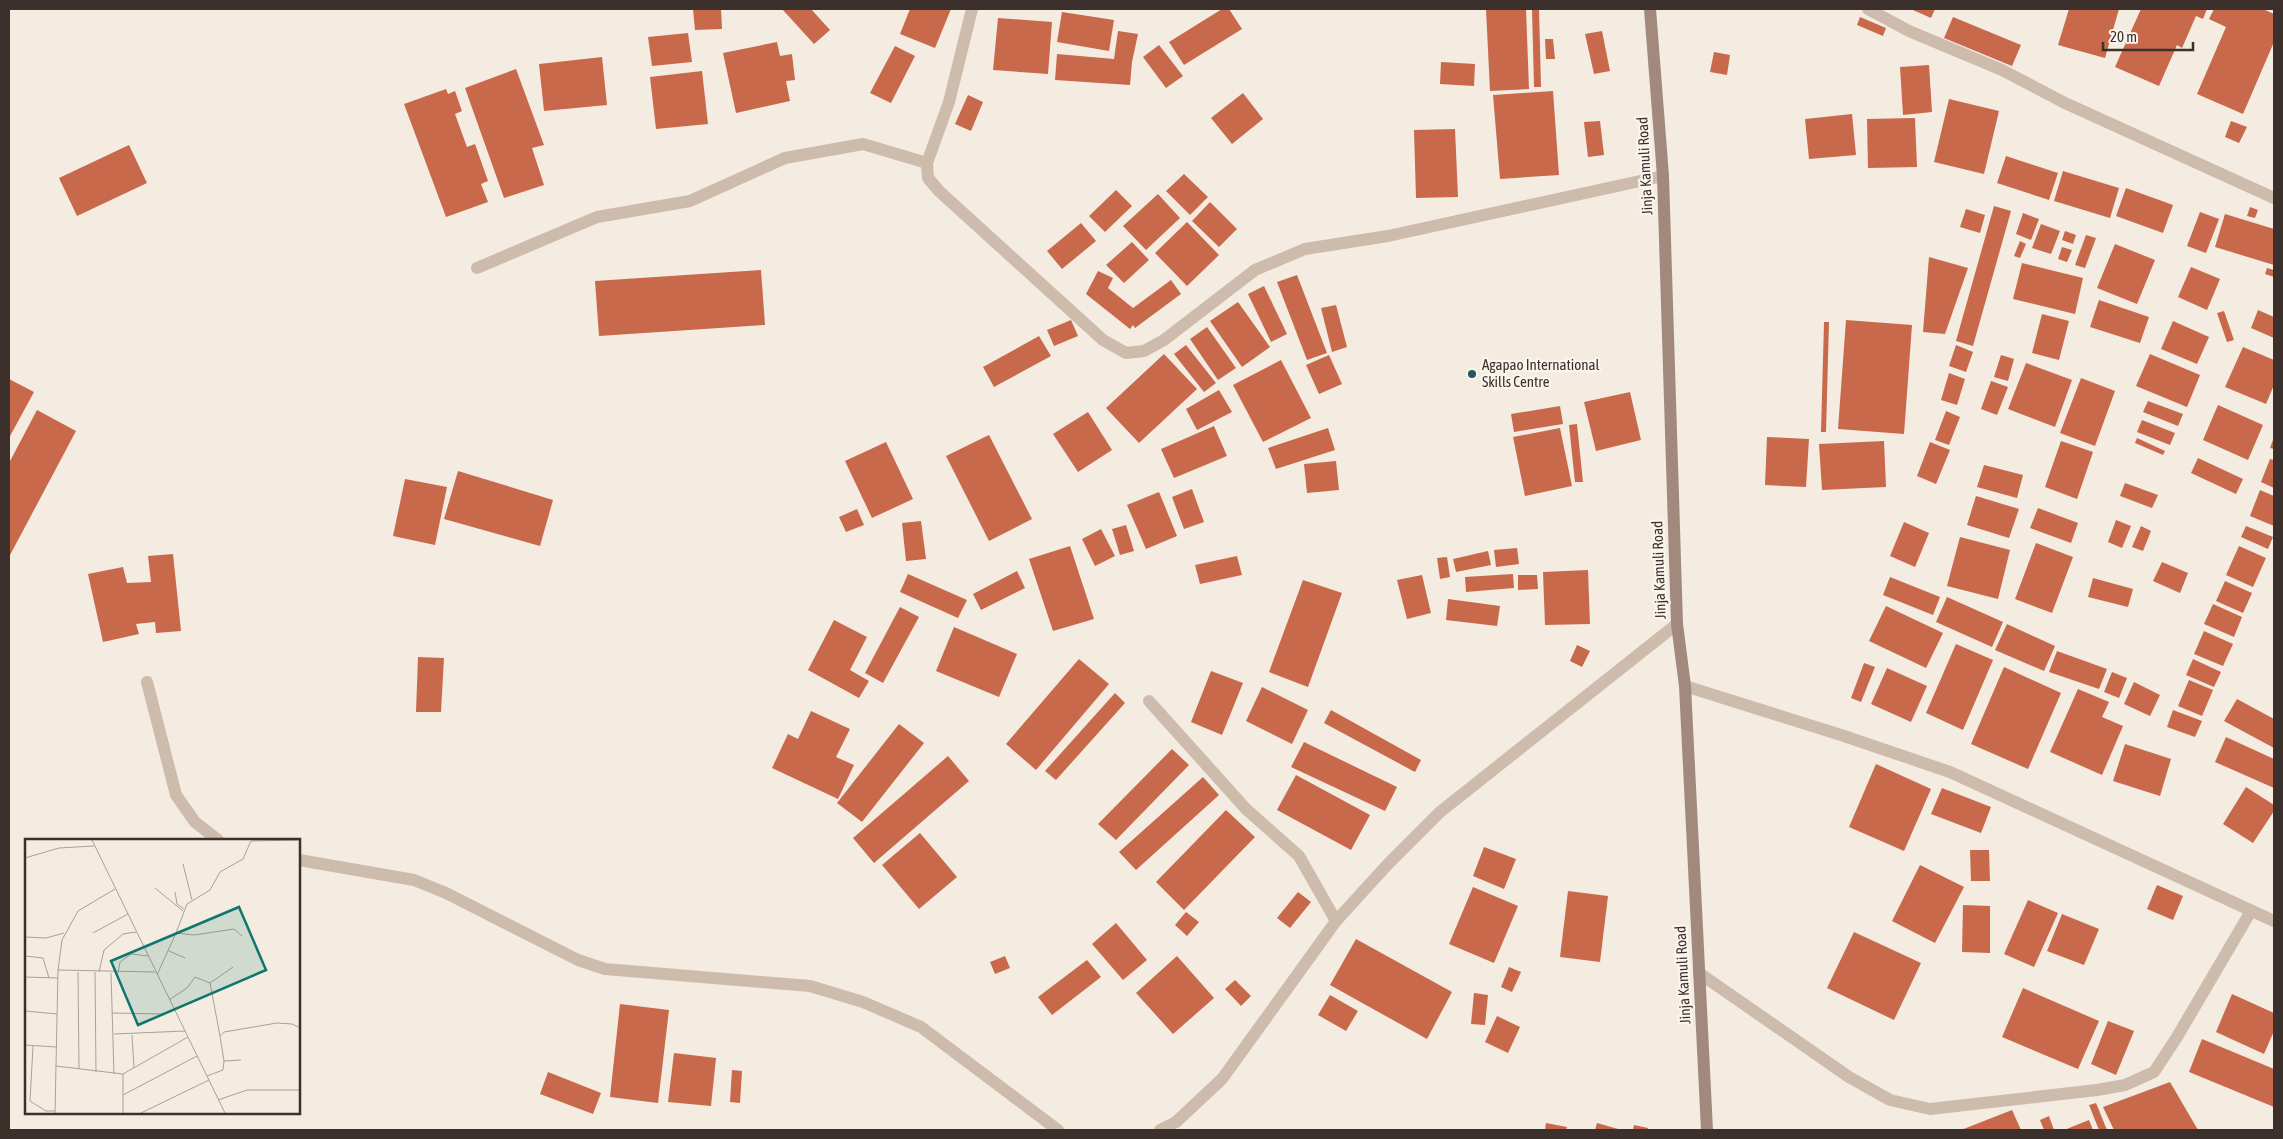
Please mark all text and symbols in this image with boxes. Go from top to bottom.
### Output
scale bar [2103,20,2193,52]
text: 20 m [2110,28,2137,45]
street label: Jinja Kamuli Road [1633,117,1656,216]
place label: Agapao International Skills Centre [1482,356,1599,390]
marker: Agapao International Skills Centre [1466,368,1478,380]
street label: Jinja Kamuli Road [1648,521,1669,619]
inset map [25,839,300,1114]
street label: Jinja Kamuli Road [1671,926,1694,1025]

